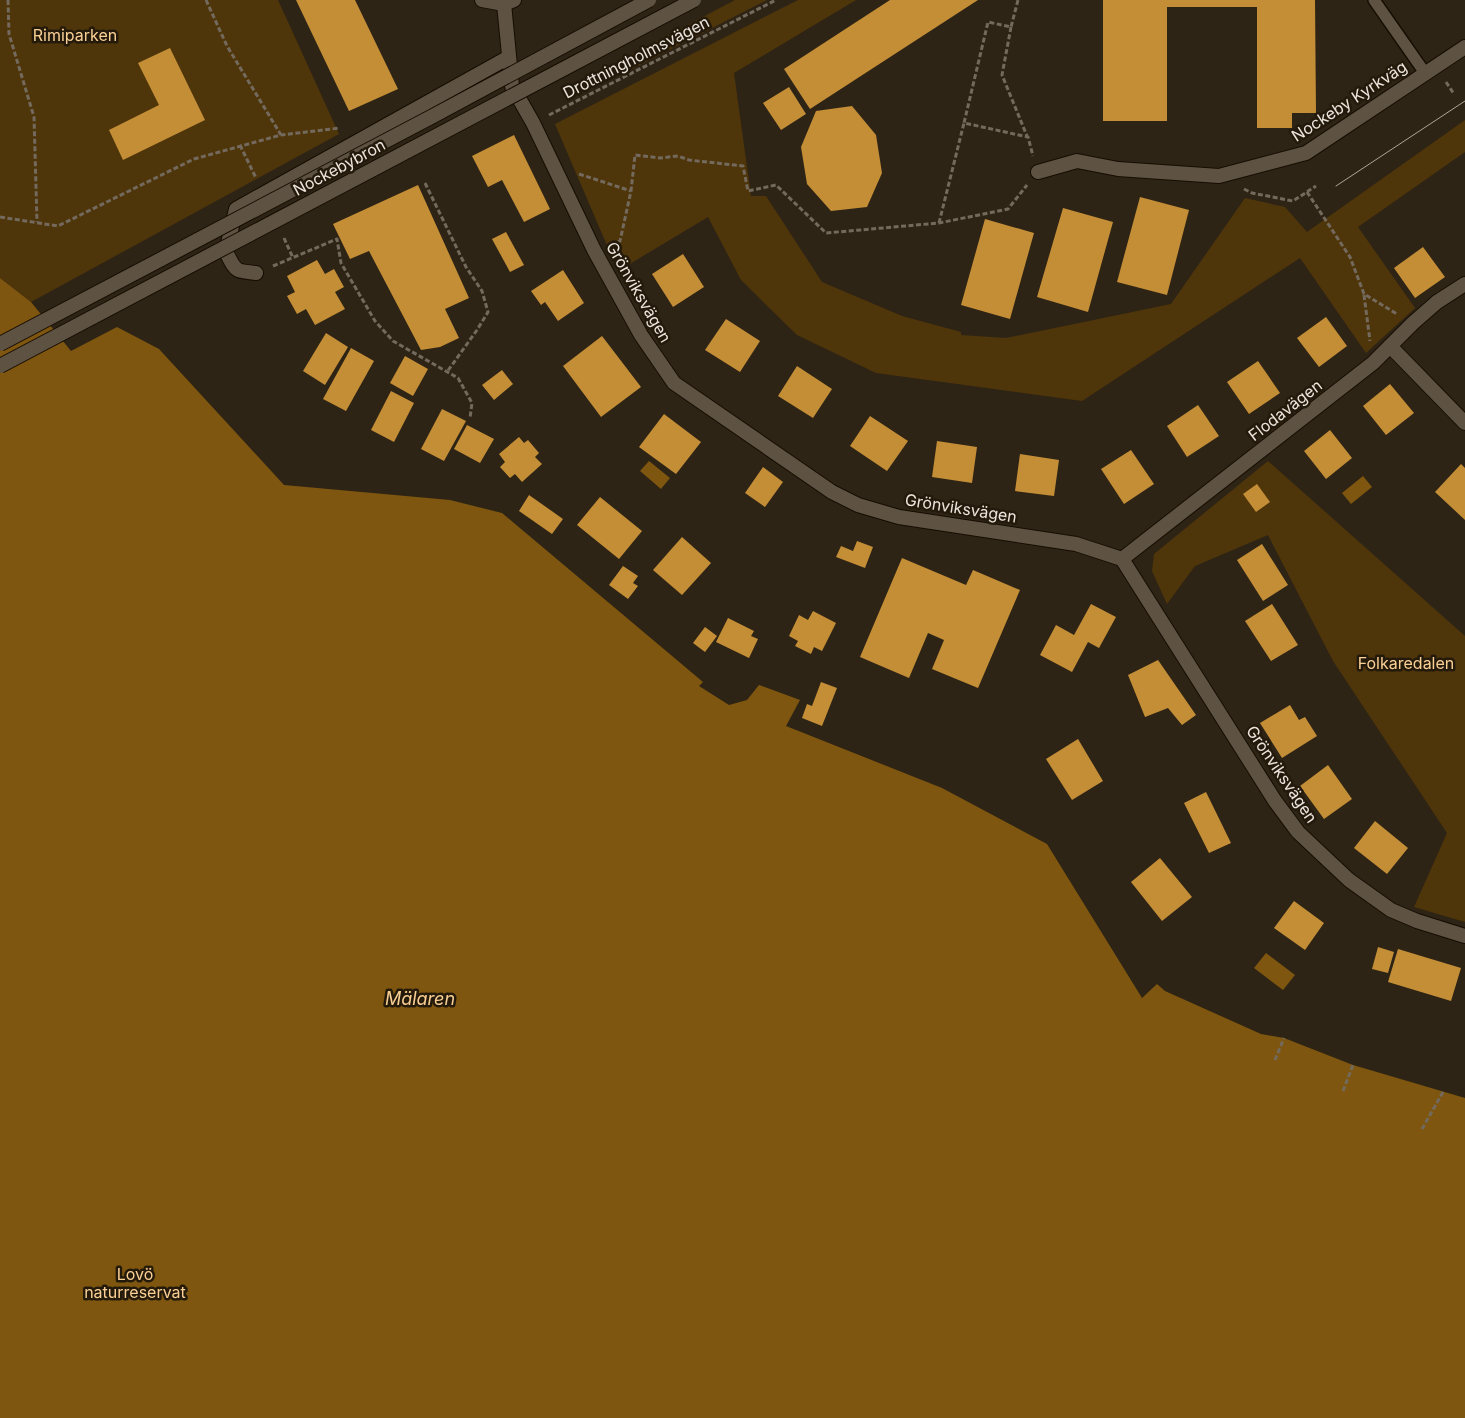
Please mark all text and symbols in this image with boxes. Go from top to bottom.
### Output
street label: Drottningholmsvägen [560,11,712,103]
park label: Rimiparken [33,25,117,45]
street label: Nockeby Kyrkväg [1288,56,1410,146]
street label: Nockebybron [289,134,389,200]
street label: Grönviksvägen [602,238,676,346]
street label: Flodavägen [1244,375,1326,445]
street label: Grönviksvägen [904,489,1018,527]
park label: Folkaredalen [1358,653,1454,673]
street label: Grönviksvägen [1242,722,1322,826]
water label: Mälaren [385,988,455,1009]
park label: Lovö naturreservat [84,1264,186,1302]

